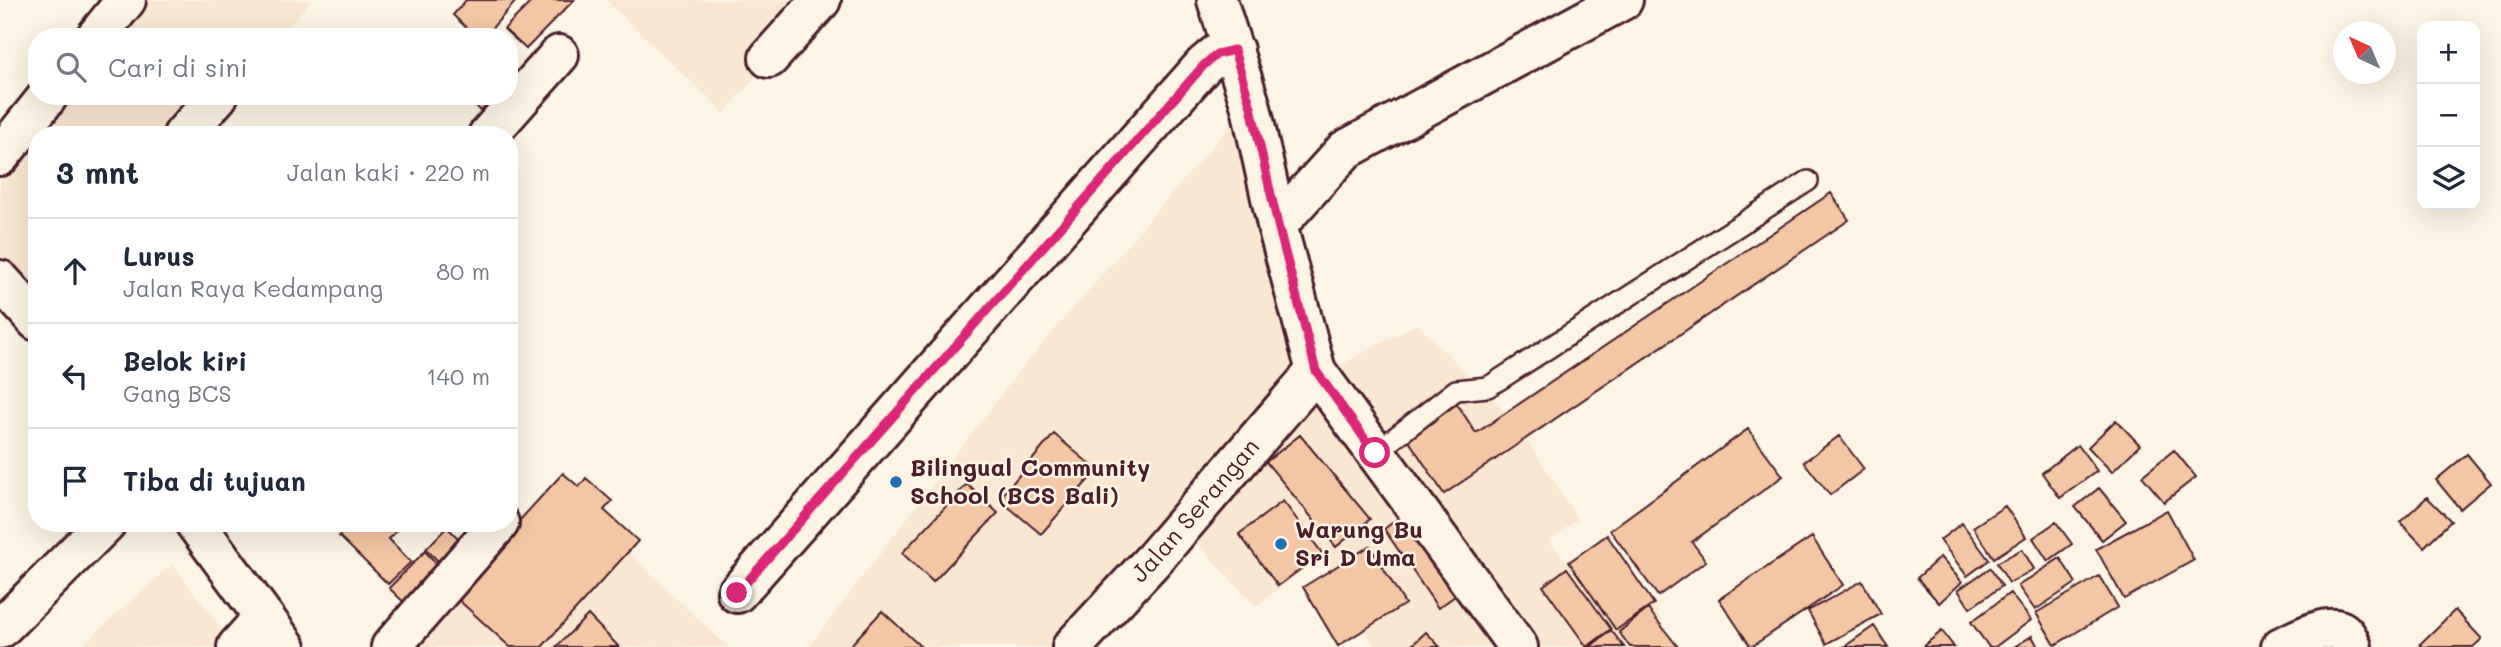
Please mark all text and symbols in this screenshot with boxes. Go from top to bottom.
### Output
north arrow [2333,21,2396,84]
map controls [2417,21,2480,210]
button: + [2417,21,2480,84]
search box [28,28,518,105]
icon: search [52,48,90,86]
text: Cari di sini [108,50,248,84]
button: − [2417,84,2480,147]
button: layers [2417,147,2480,210]
text: 3 mnt [56,152,139,192]
text: Jalan kaki · 220 m [287,157,490,187]
text: Lurus [123,239,195,273]
icon: ahead [56,252,94,290]
text: 80 m [436,256,490,286]
text: Jalan Raya Kedampang [123,273,383,303]
text: Belok kiri [123,344,247,378]
icon: left [56,357,94,395]
text: 140 m [426,361,490,391]
text: Gang BCS [123,378,231,408]
street label: Jalan Serangan [1123,431,1265,588]
route start [1359,437,1390,468]
place label: Bilingual Community School (BCS Bali) [910,451,1150,510]
icon: arrive [56,462,94,500]
text: Tiba di tujuan [123,464,306,498]
marker: Bilingual Community School (BCS Bali) [888,474,904,490]
place label: Warung Bu Sri D Uma [1295,513,1423,572]
marker: Warung Bu Sri D Uma [1273,536,1289,552]
route end [721,577,752,608]

